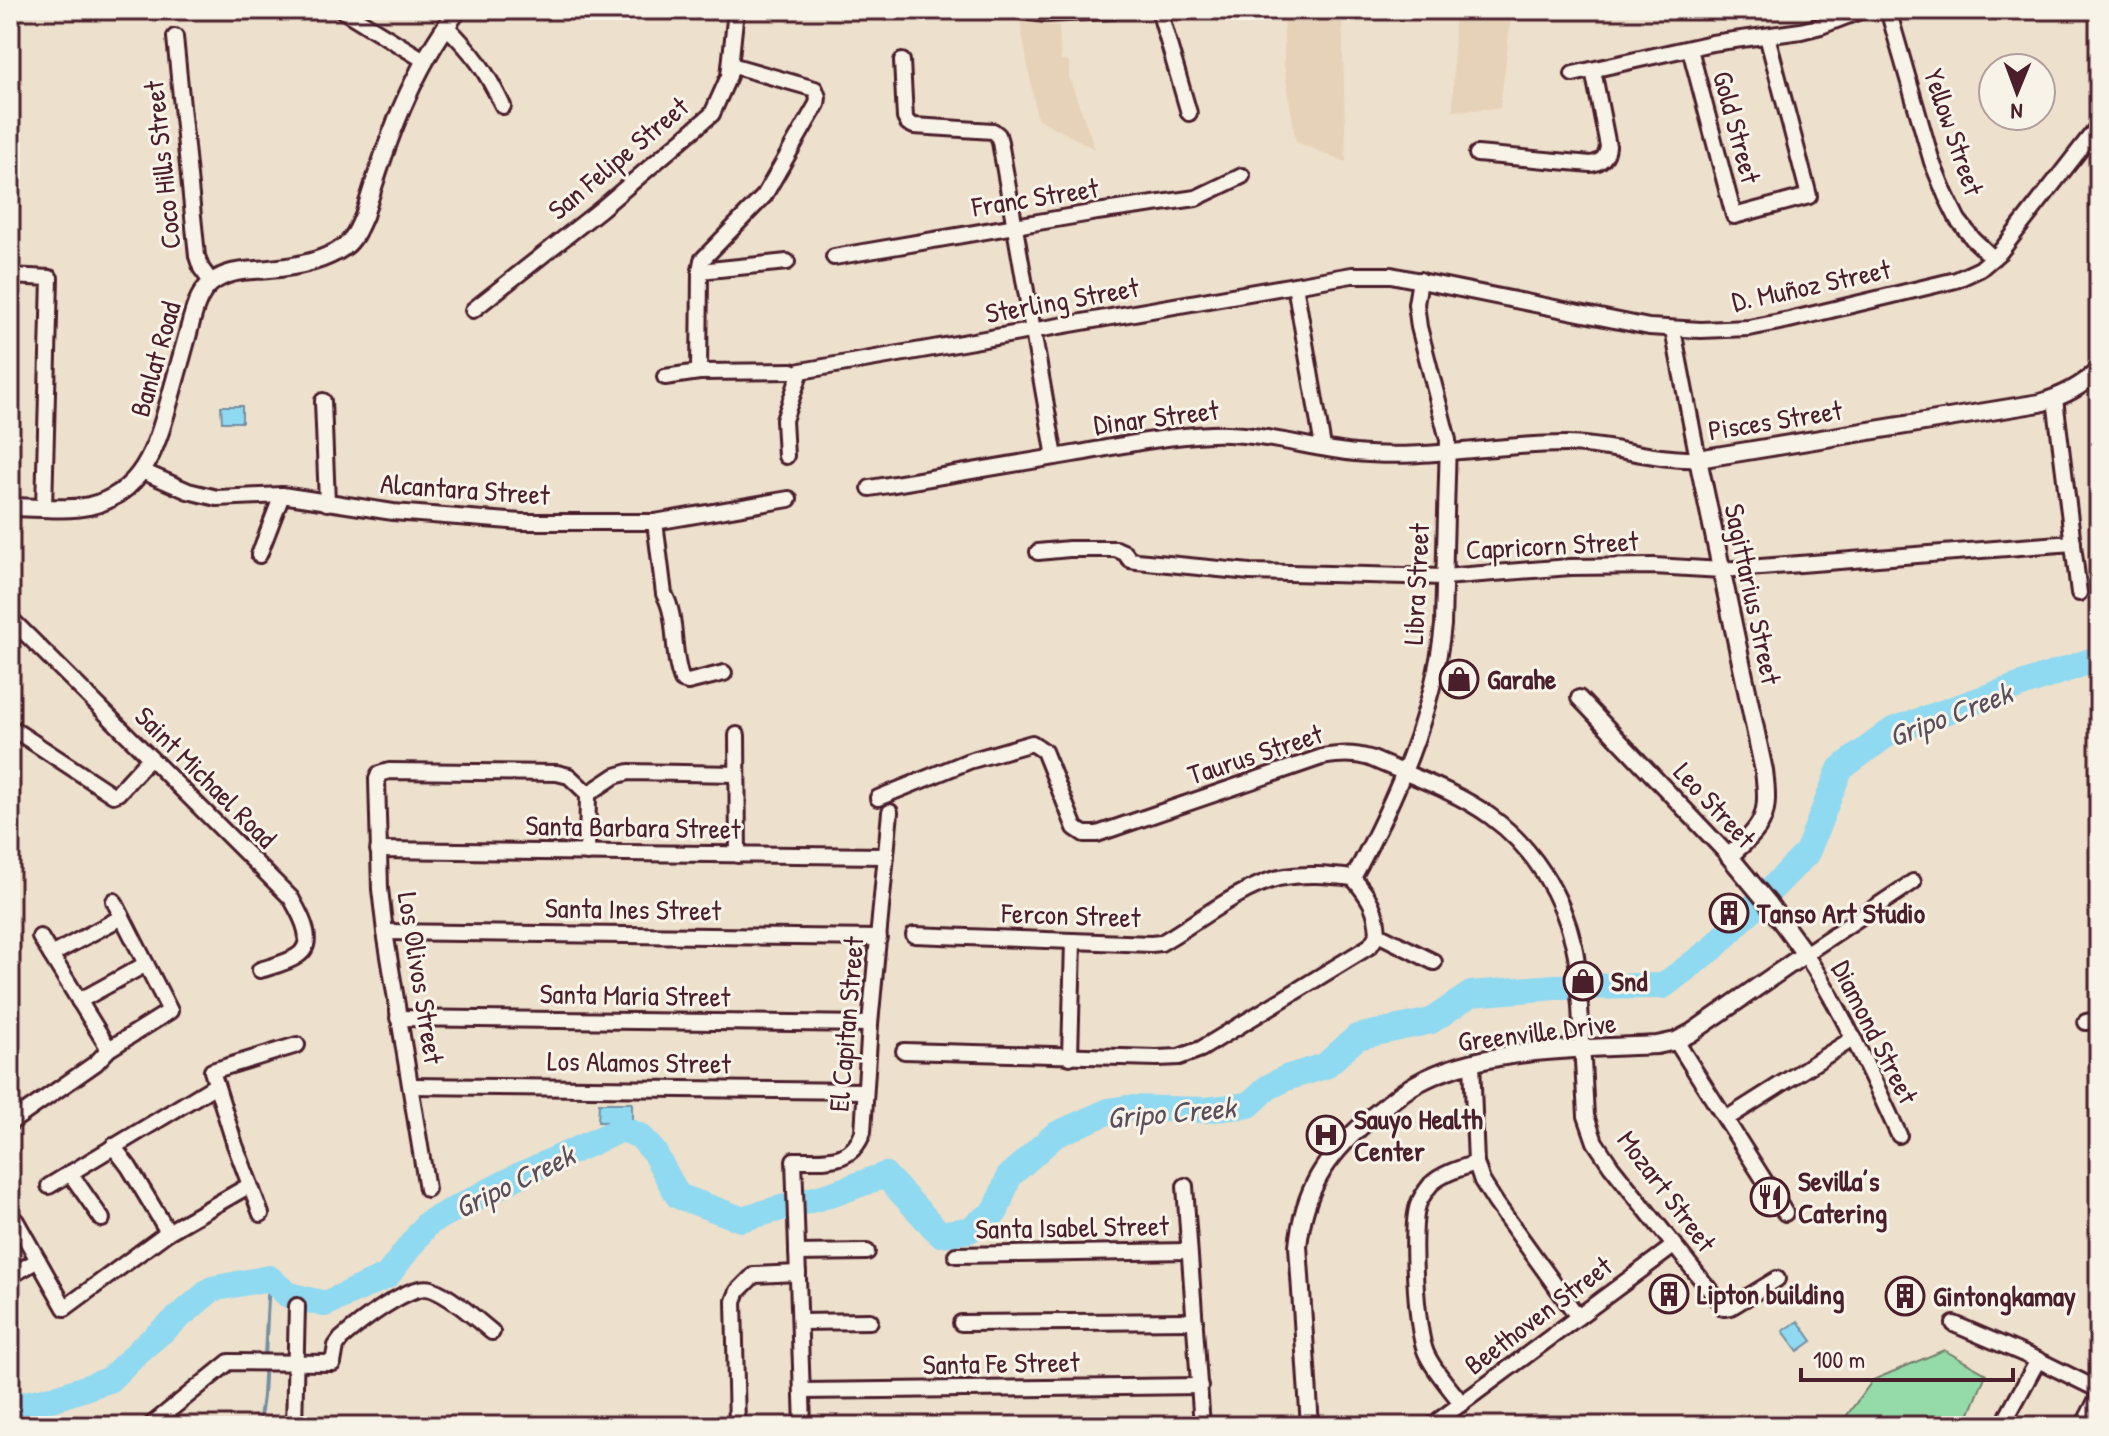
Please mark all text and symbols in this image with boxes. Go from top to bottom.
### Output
north arrow [1977,52,2057,132]
street label: Yellow Street [1915,64,1993,201]
street label: Gold Street [1704,67,1770,188]
street label: Coco Hills Street [134,79,190,251]
street label: San Felipe Street [540,88,697,228]
text: N [2010,97,2023,127]
street label: Franc Street [968,168,1101,226]
street label: D. Muñoz Street [1728,250,1894,320]
street label: Sterling Street [982,268,1142,332]
street label: Banlat Road [120,297,190,421]
street label: Dinar Street [1091,390,1221,444]
street label: Pisces Street [1705,391,1845,449]
street label: Alcantara Street [379,464,551,514]
street label: Sagittarius Street [1715,500,1791,688]
street label: Capricorn Street [1465,521,1640,568]
street label: Libra Street [1394,522,1438,646]
shop icon: Garahe [1438,658,1480,700]
place label: Garahe [1487,660,1557,698]
water label: Gripo Creek [1883,671,2020,757]
street label: Saint Michael Road [127,698,285,856]
street label: Taurus Street [1183,714,1328,794]
street label: Leo Street [1665,754,1765,856]
street label: Santa Barbara Street [525,806,741,848]
street label: Santa Ines Street [545,888,722,930]
street label: Los Olivos Street [389,890,453,1067]
building icon: Tanso Art Studio [1708,892,1750,934]
street label: Fercon Street [1000,894,1141,936]
place label: Tanso Art Studio [1756,894,1926,932]
street label: El Capitan Street [819,934,873,1113]
street label: Diamond Street [1823,954,1928,1110]
shop icon: Snd [1562,960,1604,1002]
place label: Snd [1611,962,1648,1000]
street label: Santa Maria Street [539,974,731,1016]
street label: Greenville Drive [1456,1003,1618,1061]
street label: Los Alamos Street [547,1041,732,1083]
water label: Gripo Creek [1105,1086,1240,1139]
place label: Sauyo Health Center [1354,1100,1483,1170]
hospital icon: Sauyo Health Center [1305,1114,1347,1156]
street label: Mozart Street [1609,1122,1725,1260]
water label: Gripo Creek [447,1134,583,1228]
place label: Sevilla’s Catering [1798,1162,1887,1233]
restaurant icon: Sevilla’s Catering [1749,1176,1791,1218]
street label: Santa Isabel Street [975,1206,1169,1248]
street label: Beethoven Street [1456,1247,1620,1383]
building icon: Lipton building [1648,1273,1690,1315]
place label: Lipton building [1697,1275,1844,1314]
building icon: Gintongkamay [1884,1275,1926,1317]
place label: Gintongkamay [1933,1277,2076,1316]
scale bar [1801,1332,2013,1382]
street label: Santa Fe Street [922,1343,1080,1383]
text: 100 m [1813,1343,1865,1375]

